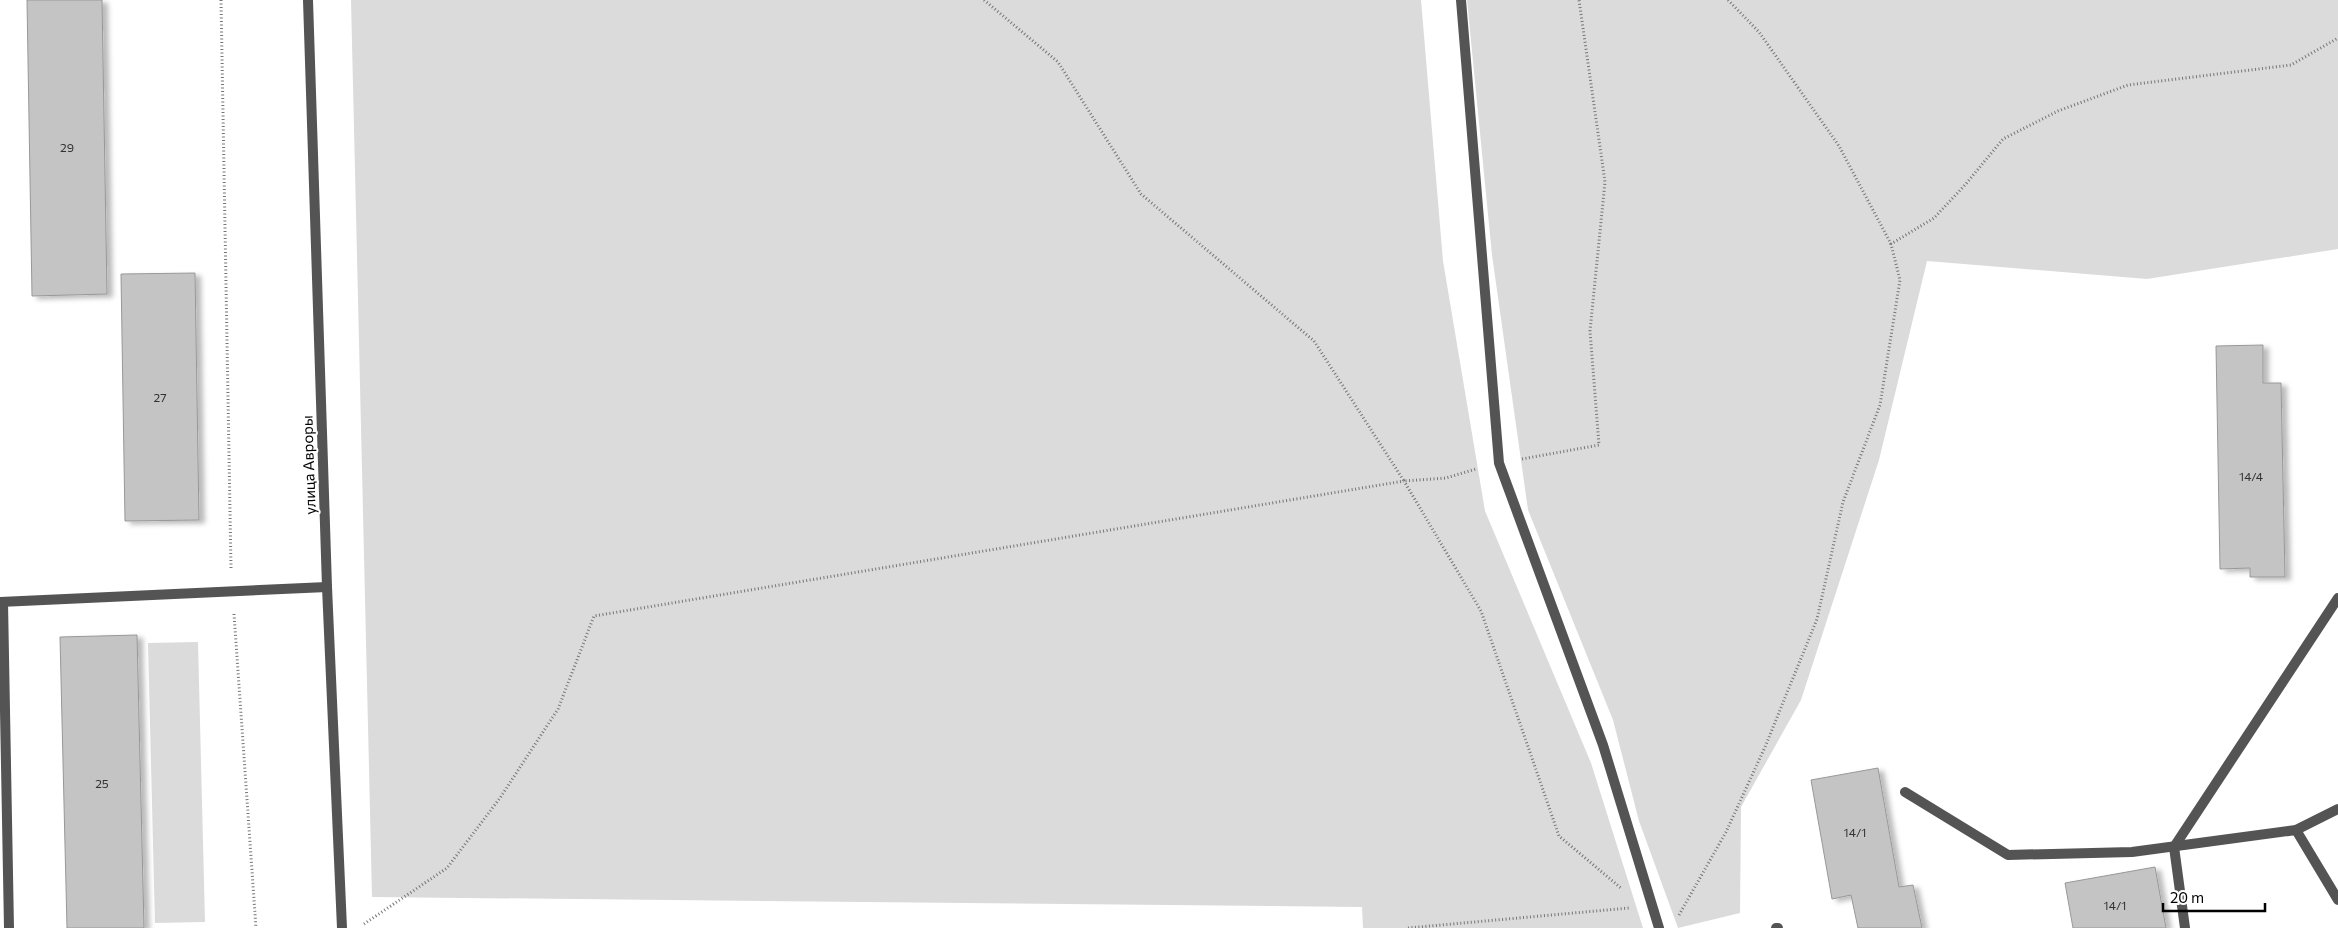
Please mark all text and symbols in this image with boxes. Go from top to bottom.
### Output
house number: 29 [60,140,74,154]
house number: 27 [154,390,166,404]
street label: улица Авроры [297,415,319,515]
house number: 14/4 [2239,469,2263,483]
house number: 25 [95,776,109,790]
house number: 14/1 [1844,825,1866,839]
scale bar [2163,880,2266,912]
text: 20 m [2170,888,2204,906]
house number: 14/1 [2104,898,2126,912]

